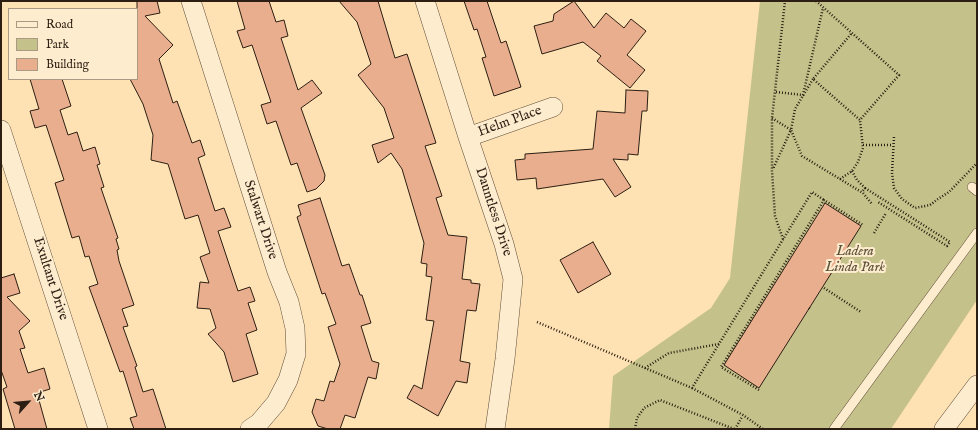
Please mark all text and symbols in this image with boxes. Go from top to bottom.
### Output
legend [8,8,138,80]
text: Road [46,17,73,32]
text: Park [46,37,69,52]
text: Building [46,57,89,72]
street label: Helm Place [476,103,544,141]
street label: Dauntless Drive [471,165,515,259]
street label: Stalwart Drive [239,178,281,262]
street label: Exultant Drive [29,235,71,323]
park label: Ladera Linda Park [825,244,885,276]
north arrow [8,382,48,422]
text: N [30,389,47,404]

